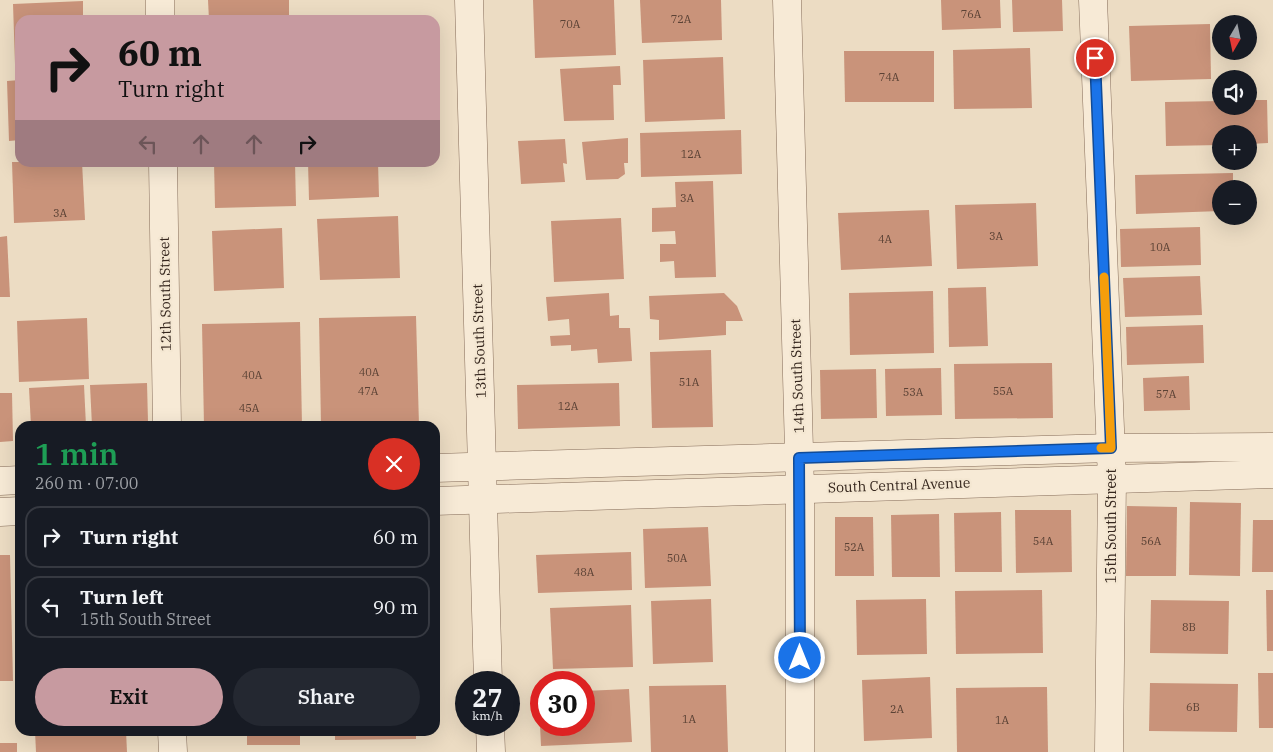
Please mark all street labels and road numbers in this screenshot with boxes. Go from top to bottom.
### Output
street label: 12th South Street [155,236,175,352]
street label: 13th South Street [468,283,490,399]
street label: 14th South Street [786,318,808,434]
street label: 15th South Street [1102,469,1120,583]
street label: South Central Avenue [827,474,971,496]

